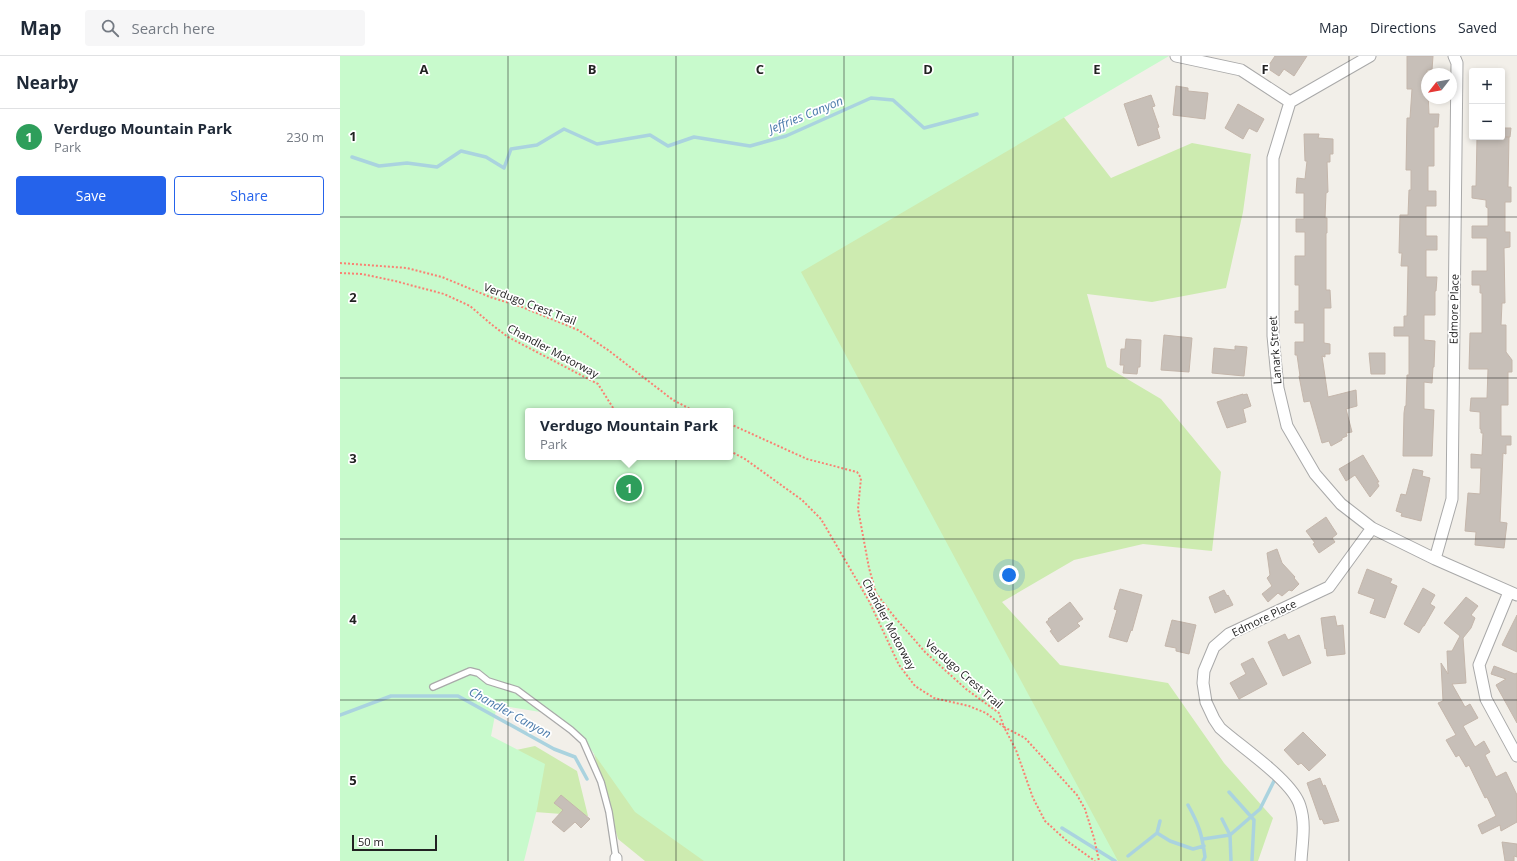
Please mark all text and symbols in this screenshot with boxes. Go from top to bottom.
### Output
search box [85,10,365,46]
text: Map [20,15,61,41]
icon: search [99,17,121,39]
text: Search here [131,18,215,38]
text: Map [1319,18,1348,37]
text: Directions [1370,18,1436,37]
text: Saved [1458,18,1497,37]
text: A [420,60,429,78]
text: B [588,60,597,78]
text: C [756,60,764,78]
text: D [923,60,933,78]
text: E [1093,60,1101,78]
text: F [1261,60,1269,78]
north arrow [1421,68,1457,104]
map controls [1469,68,1505,140]
button: + [1469,68,1505,104]
text: Nearby [16,71,78,94]
water label: Jeffries Canyon [764,92,846,138]
button: − [1469,104,1505,140]
text: Verdugo Mountain Park [54,118,232,138]
text: 1 [349,127,357,145]
text: 1 [25,128,33,146]
text: 230 m [286,128,324,146]
text: Park [54,138,81,156]
button: Save [16,176,166,215]
button: Share [174,176,324,215]
street label: Edmore Place [1445,274,1462,344]
street label: Verdugo Crest Trail [482,279,579,328]
text: 2 [349,288,357,306]
street label: Lanark Street [1265,315,1284,385]
street label: Chandler Motorway [505,320,602,381]
popup [525,408,733,460]
text: Verdugo Mountain Park [540,415,718,435]
text: Park [540,435,567,453]
text: 3 [349,449,357,467]
pin: 1 [616,473,642,503]
your location [999,565,1019,585]
street label: Chandler Motorway [859,576,920,672]
street label: Edmore Place [1229,595,1299,640]
text: 4 [349,610,357,628]
street label: Verdugo Crest Trail [922,636,1006,711]
water label: Chandler Canyon [466,683,554,742]
text: 5 [349,771,357,789]
scale bar [352,833,437,852]
text: 50 m [358,834,384,849]

